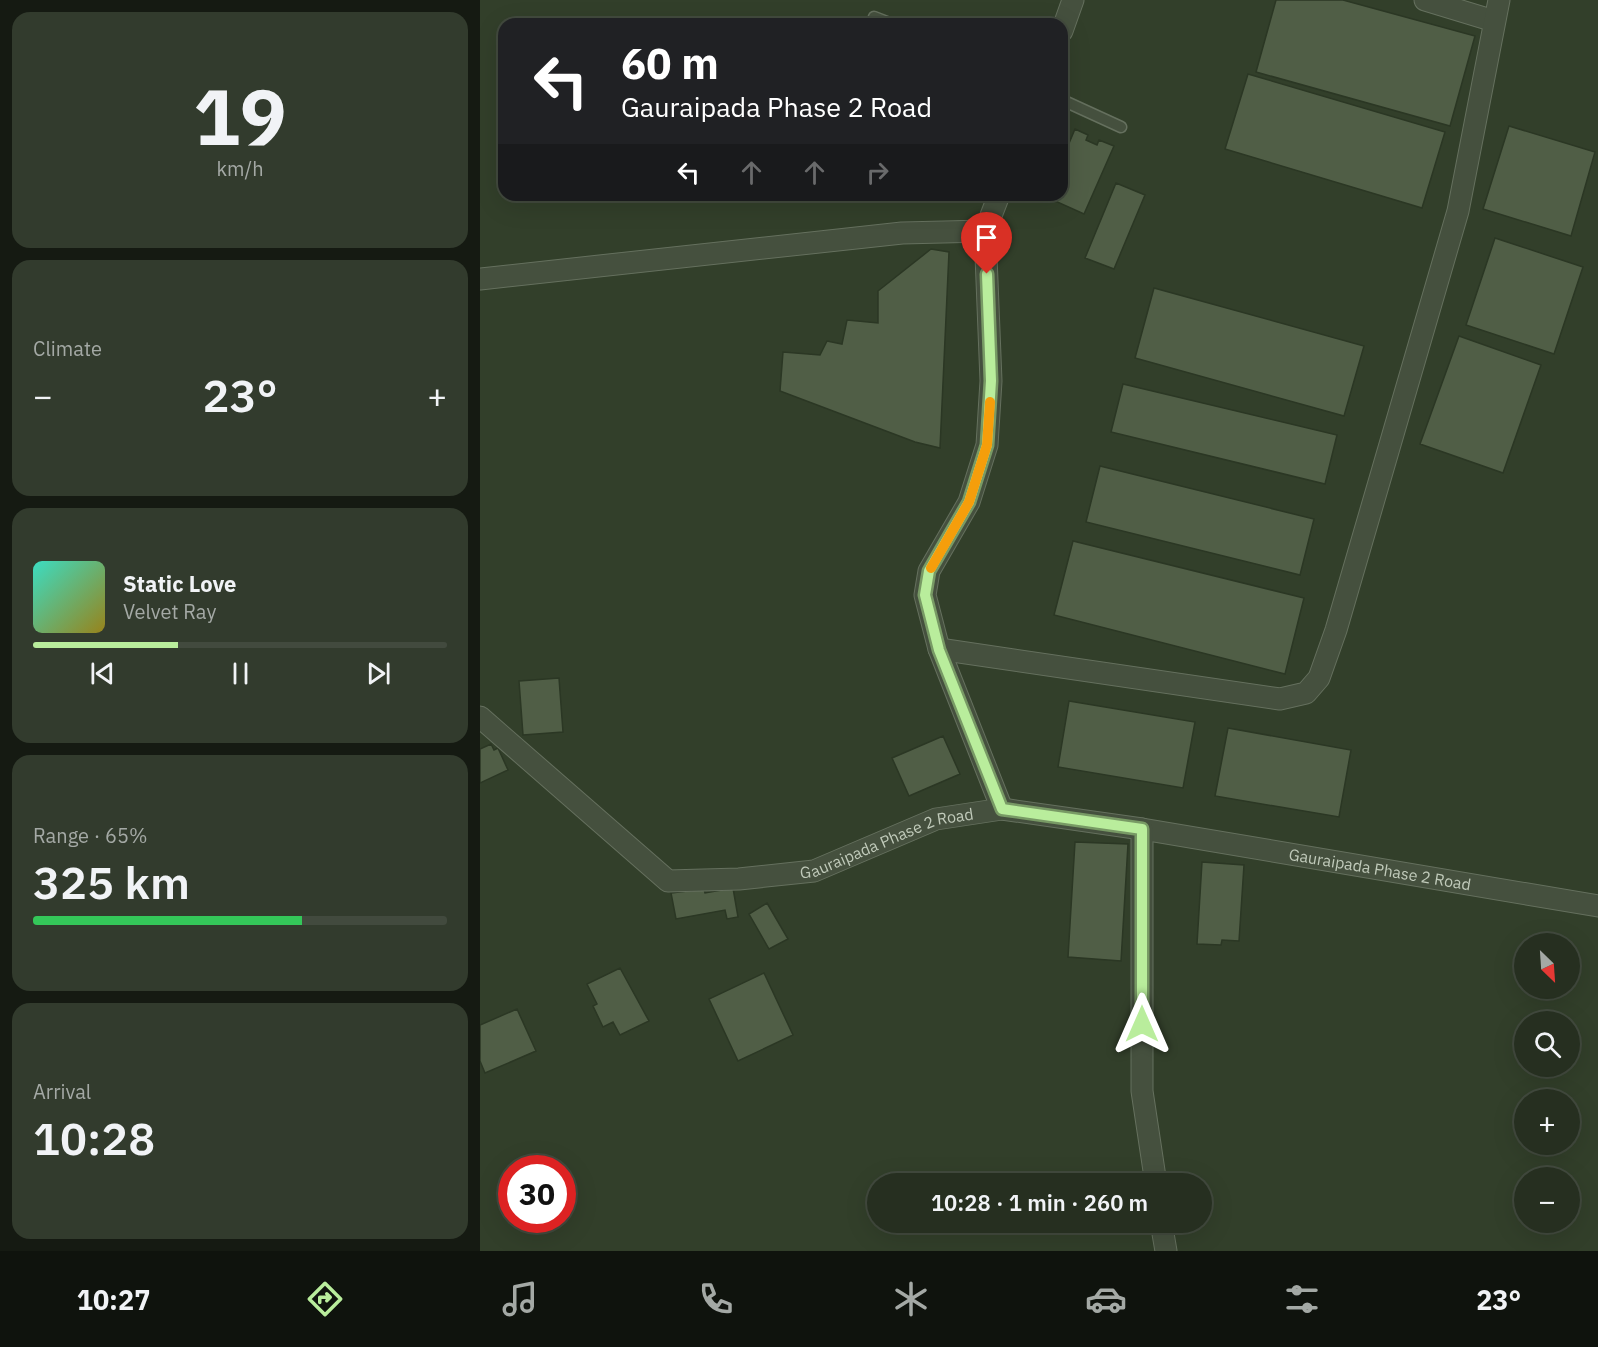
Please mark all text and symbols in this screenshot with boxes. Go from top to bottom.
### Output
text: 60 m [621,36,719,91]
icon: left [522,42,600,120]
text: 19 [193,65,287,166]
text: Gauraipada Phase 2 Road [621,89,932,124]
text: km/h [216,155,264,182]
icon: left [672,156,705,189]
icon: ahead [735,156,768,189]
icon: ahead [798,156,831,189]
icon: right [861,156,894,189]
pin [961,212,1012,274]
icon: arrive [970,221,1003,254]
text: Climate [33,335,102,362]
text: 23° [202,366,278,424]
text: − [33,374,53,417]
text: + [427,374,447,417]
text: Static Love [123,569,236,598]
text: Velvet Ray [123,598,216,625]
icon: previous [86,657,119,690]
icon: pause [224,657,257,690]
icon: next [362,657,395,690]
street label: Gauraipada Phase 2 Road [799,803,975,882]
text: Range · 65% [33,822,148,849]
street label: Gauraipada Phase 2 Road [1287,844,1473,894]
text: 325 km [33,853,190,911]
north arrow [1514,933,1580,999]
map controls [1514,933,1580,1233]
position arrow [1110,992,1174,1056]
button: search [1514,1011,1580,1077]
text: Arrival [33,1078,91,1105]
button: + [1514,1089,1580,1155]
text: 10:28 [33,1109,155,1167]
speed limit sign: 30 [498,1155,576,1233]
button: − [1514,1167,1580,1233]
text: 10:28 · 1 min · 260 m [931,1188,1148,1217]
icon: directions [304,1278,346,1320]
icon: music [499,1278,541,1320]
icon: phone [695,1278,737,1320]
icon: climate [890,1278,932,1320]
icon: car [1085,1278,1127,1320]
icon: filters [1281,1278,1323,1320]
text: 10:27 [77,1282,150,1317]
text: 23° [1476,1282,1521,1317]

